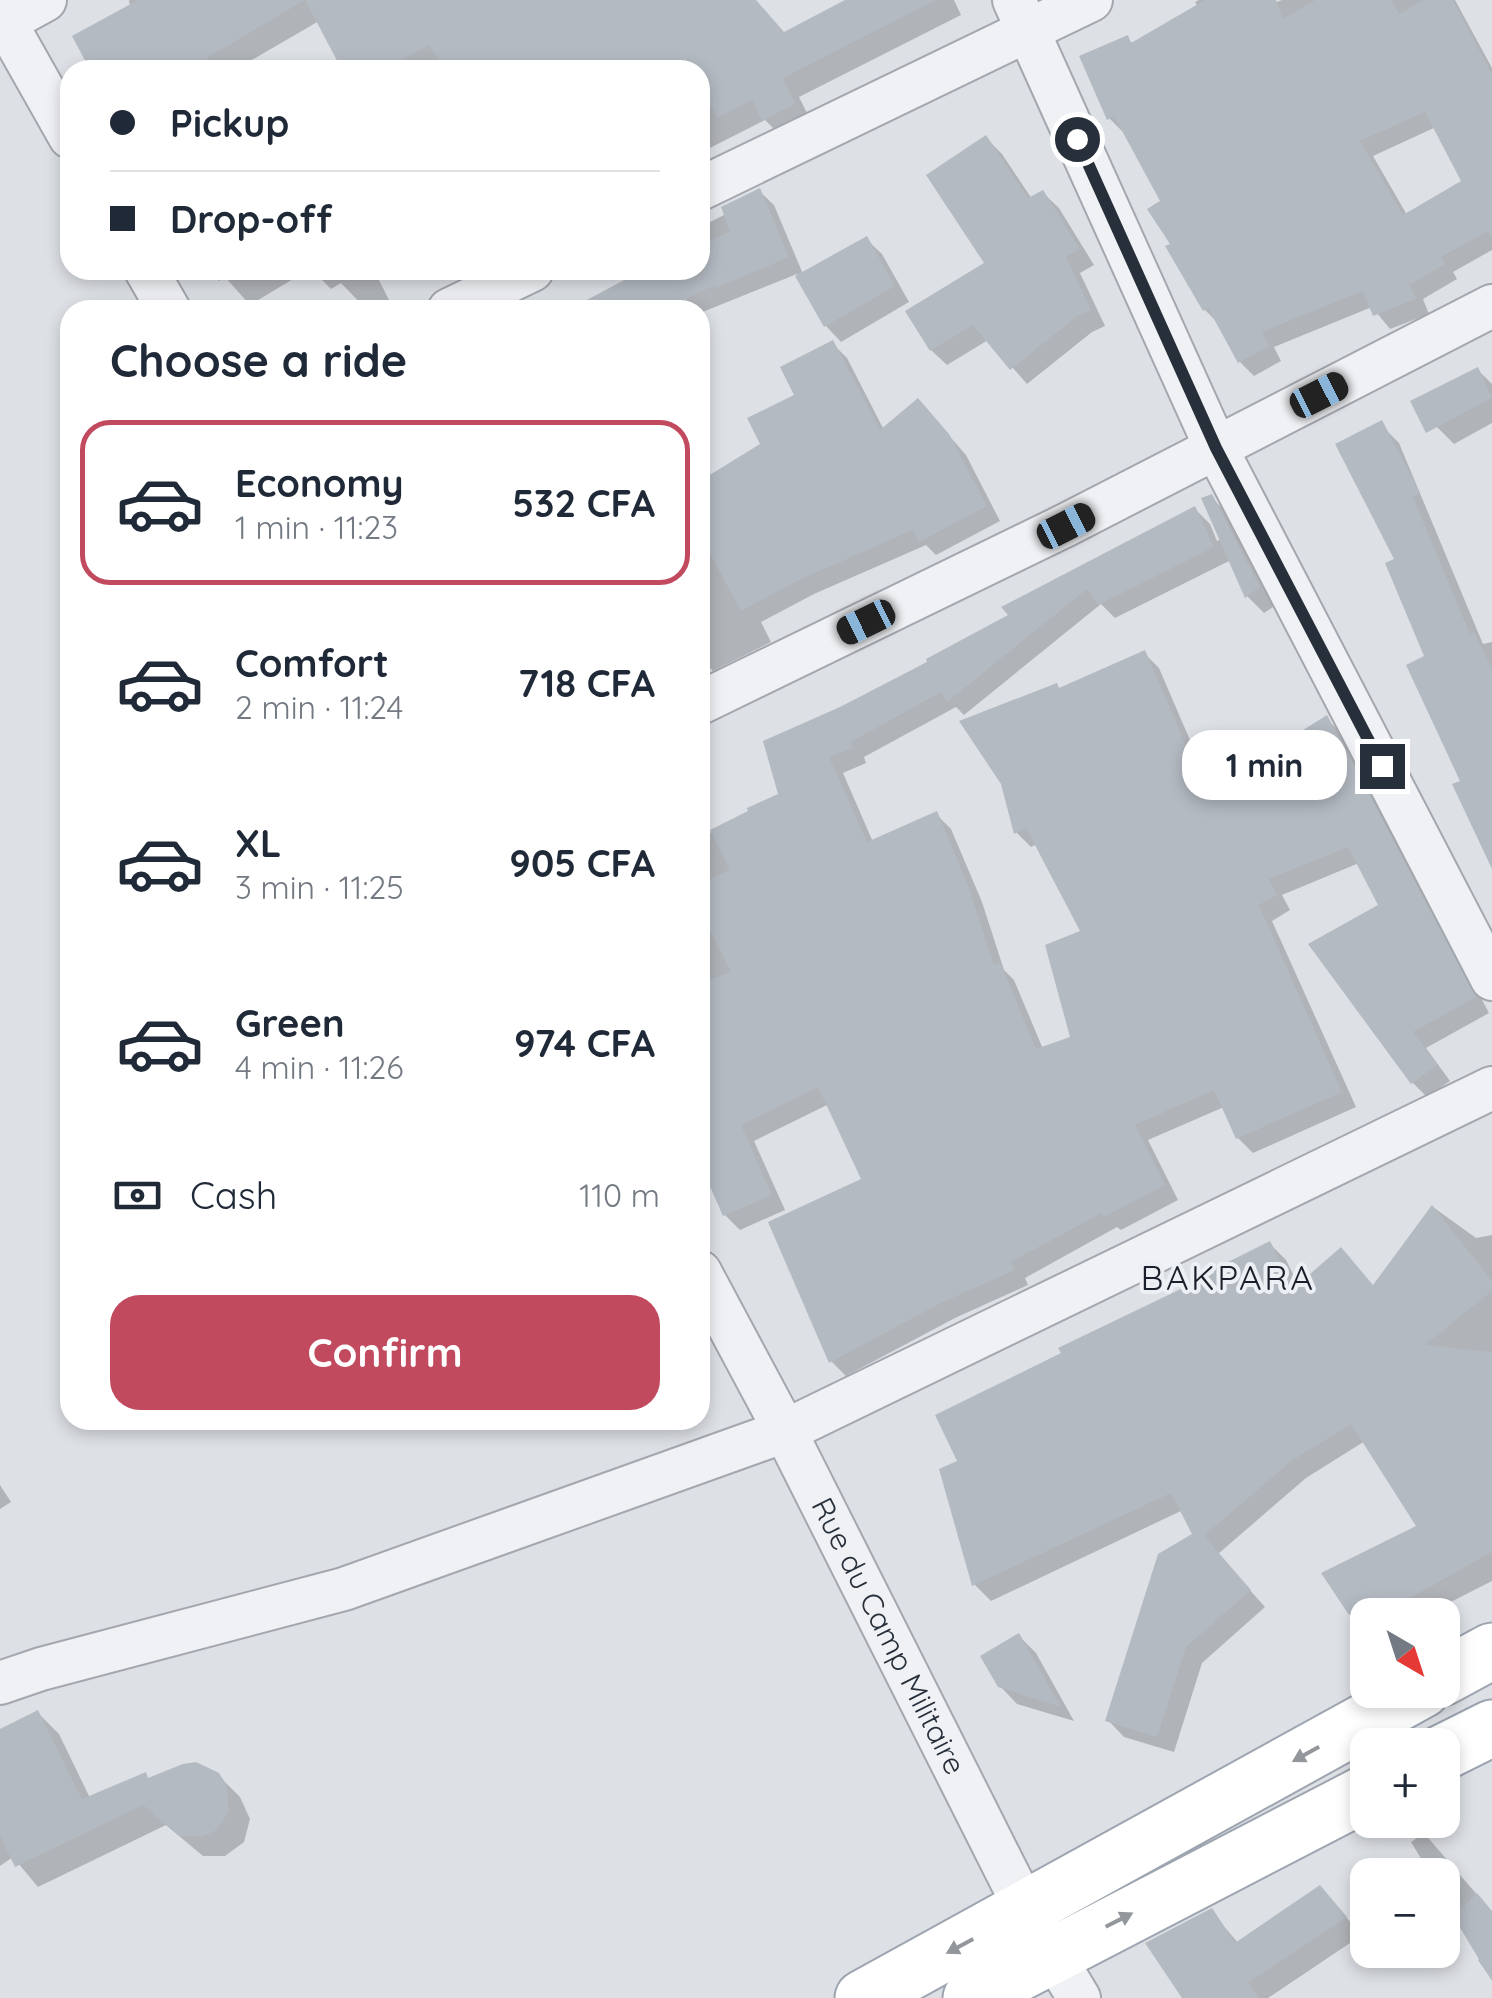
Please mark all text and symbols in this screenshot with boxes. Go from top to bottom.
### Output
text: Pickup [170,99,289,147]
route start [1055,117,1100,162]
text: Drop-off [170,195,332,243]
text: Choose a ride [110,332,407,388]
car [1285,368,1353,422]
icon: car [115,458,205,548]
text: Economy [235,459,404,507]
text: 532 CFA [512,479,655,527]
car [1032,499,1100,553]
text: 1 min · 11:23 [235,507,398,547]
car [832,595,900,649]
icon: car [115,638,205,728]
text: Comfort [235,639,389,687]
text: 718 CFA [518,659,655,707]
text: 2 min · 11:24 [235,687,403,727]
callout: 1 min [1182,731,1347,801]
route end [1360,744,1405,789]
text: 1 min [1226,745,1303,785]
icon: car [115,818,205,908]
text: XL [235,819,281,867]
text: 905 CFA [509,839,655,887]
text: 3 min · 11:25 [235,867,404,907]
icon: car [115,998,205,1088]
text: Green [235,999,345,1047]
text: 974 CFA [514,1019,655,1067]
text: 4 min · 11:26 [235,1047,403,1087]
icon: cash [110,1168,165,1223]
text: Cash [190,1171,277,1219]
text: 110 m [579,1175,660,1215]
district label: BAKPARA [1141,1255,1315,1299]
button: Confirm [110,1295,660,1410]
street label: Rue du Camp Militaire [804,1491,975,1780]
north arrow [1350,1598,1460,1708]
map controls [1350,1598,1460,1968]
button: + [1350,1728,1460,1838]
one-way arrow [1292,1745,1320,1763]
button: − [1350,1858,1460,1968]
one-way arrow [1104,1912,1133,1929]
one-way arrow [946,1937,975,1954]

